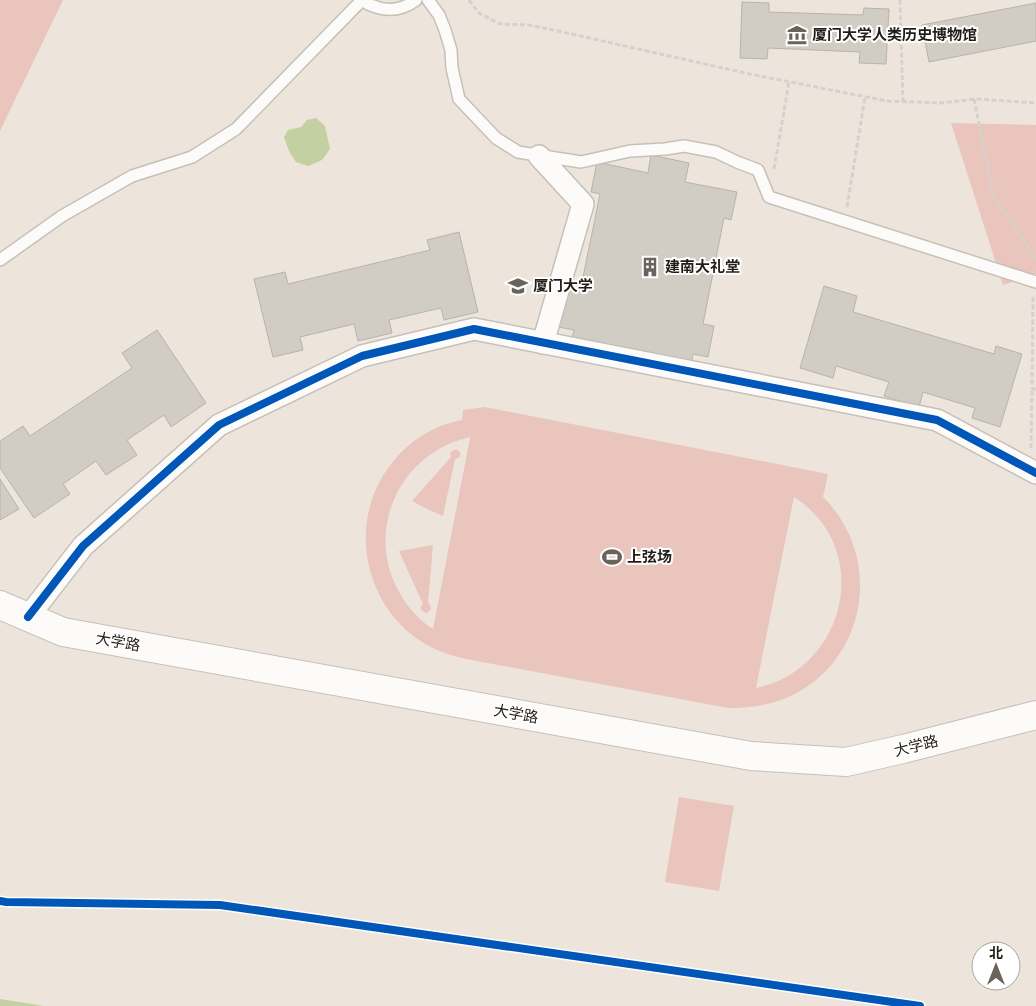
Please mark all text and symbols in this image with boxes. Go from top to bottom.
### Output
museum icon: 厦门大学人类历史博物馆 [786,24,808,46]
place label: 厦门大学人类历史博物馆 [812,25,977,43]
building icon: 建南大礼堂 [639,256,661,278]
place label: 建南大礼堂 [665,257,740,275]
school or university icon: 厦门大学 [507,275,529,297]
place label: 厦门大学 [533,276,593,294]
sports icon: 上弦场 [601,546,623,568]
place label: 上弦场 [627,547,672,565]
street label: 大学路 [94,628,142,654]
street label: 大学路 [492,700,540,726]
street label: 大学路 [892,731,940,759]
north arrow [971,941,1021,991]
text: 北 [989,944,1003,961]

